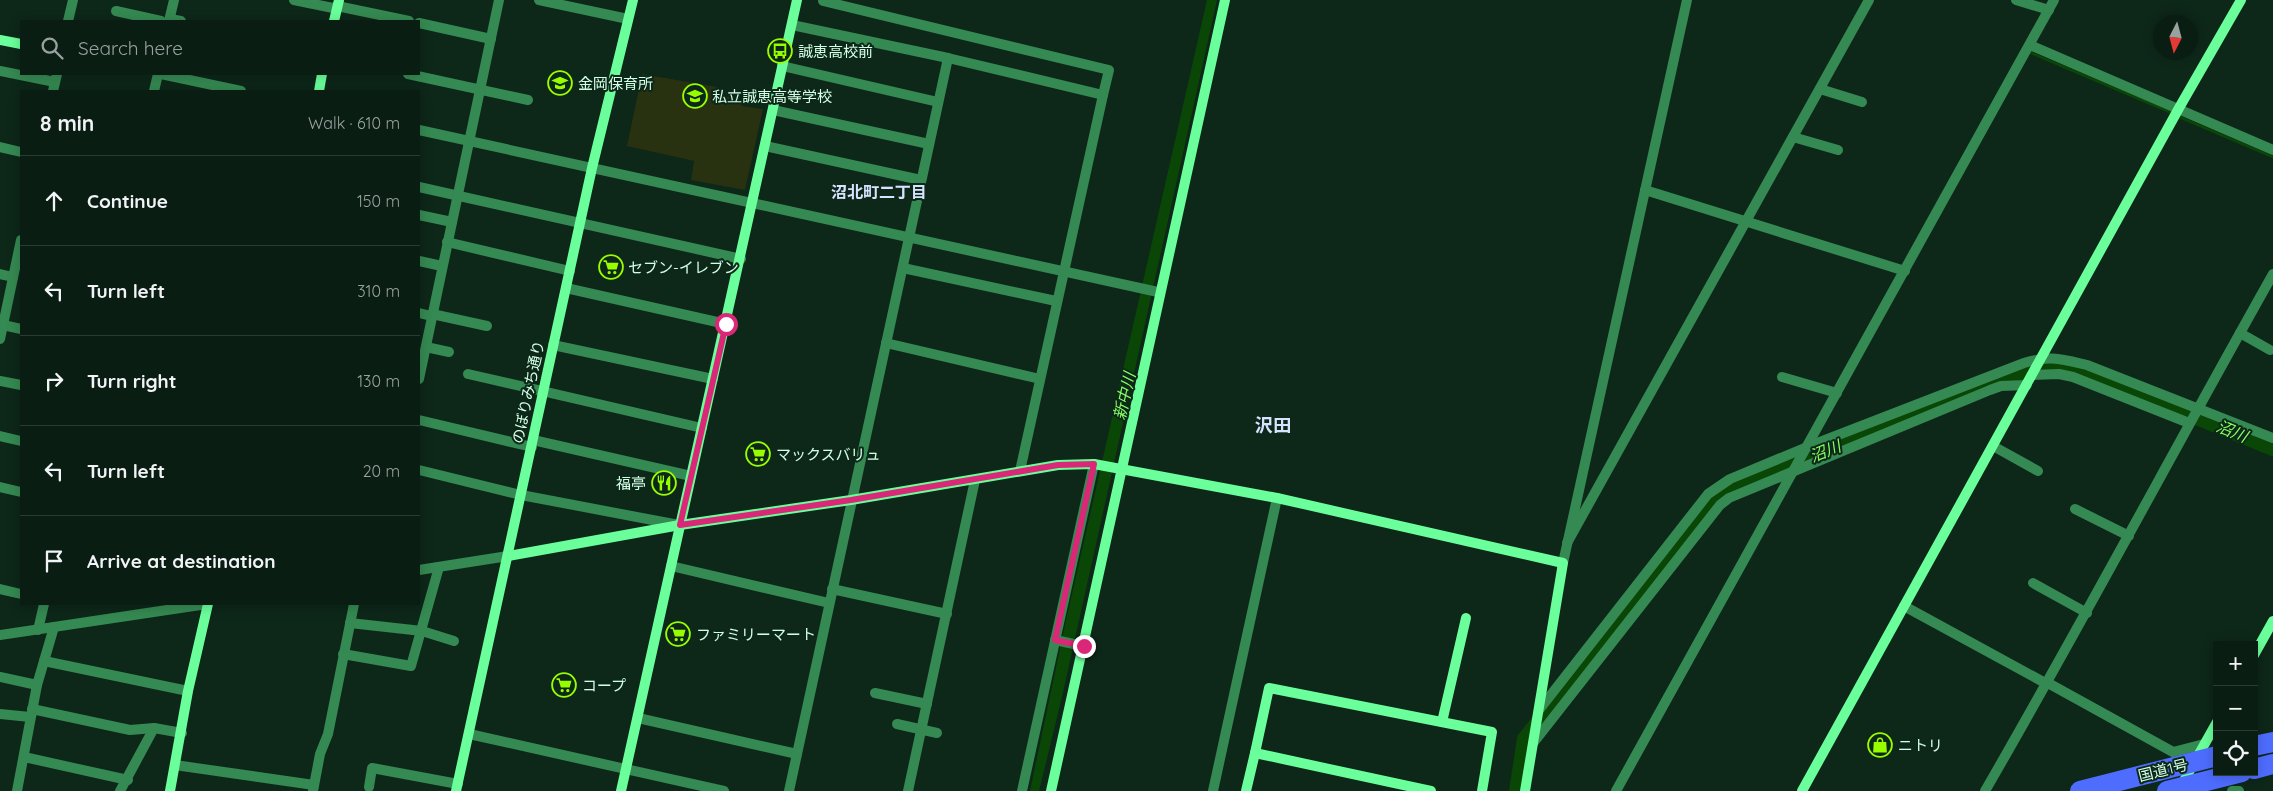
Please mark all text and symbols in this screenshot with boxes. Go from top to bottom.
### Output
north arrow [2153,15,2198,60]
search box [20,20,420,75]
icon: search [38,34,66,62]
text: Search here [78,36,183,60]
bus stop icon: 誠恵高校前 [767,38,793,64]
place label: 誠恵高校前 [798,42,873,61]
school or university icon: 金岡保育所 [547,70,573,96]
place label: 金岡保育所 [578,74,653,93]
school or university icon: 私立誠恵高等学校 [682,83,708,109]
place label: 私立誠恵高等学校 [712,87,832,106]
text: 8 min [40,110,94,136]
text: Walk · 610 m [308,113,400,133]
district label: 沼北町二丁目 [831,182,927,202]
icon: ahead [40,187,68,215]
text: Continue [87,189,168,213]
text: 150 m [357,191,400,211]
supermarket icon: セブン-イレブン [598,254,624,280]
place label: セブン-イレブン [628,258,739,277]
icon: left [40,277,68,305]
text: Turn left [87,279,165,303]
text: 310 m [357,281,400,301]
route start [715,313,738,336]
street label: のぼりみち通り [508,339,548,445]
icon: right [40,367,68,395]
water label: 新中川 [1109,368,1140,422]
text: Turn right [87,369,176,393]
text: 130 m [357,371,400,391]
district label: 沢田 [1255,414,1291,437]
water label: 沼川 [2213,416,2252,447]
water label: 沼川 [1806,435,1845,466]
supermarket icon: マックスバリュ [745,441,771,467]
place label: マックスバリュ [776,445,881,464]
icon: left [40,457,68,485]
text: Turn left [87,459,165,483]
text: 20 m [363,461,400,481]
restaurant icon: 福亭 [651,470,677,496]
place label: 福亭 [616,474,646,493]
icon: arrive [40,547,68,575]
text: Arrive at destination [87,549,276,573]
supermarket icon: ファミリーマート [665,621,691,647]
place label: ファミリーマート [696,625,816,644]
route end [1073,635,1096,658]
map controls [2213,641,2258,776]
button: + [2213,641,2258,686]
supermarket icon: コープ [551,672,577,698]
place label: コープ [582,676,626,695]
button: − [2213,686,2258,731]
button: locate [2213,731,2258,776]
shop icon: ニトリ [1867,732,1893,758]
place label: ニトリ [1898,736,1943,755]
street label: 国道1号 [2136,755,2190,785]

